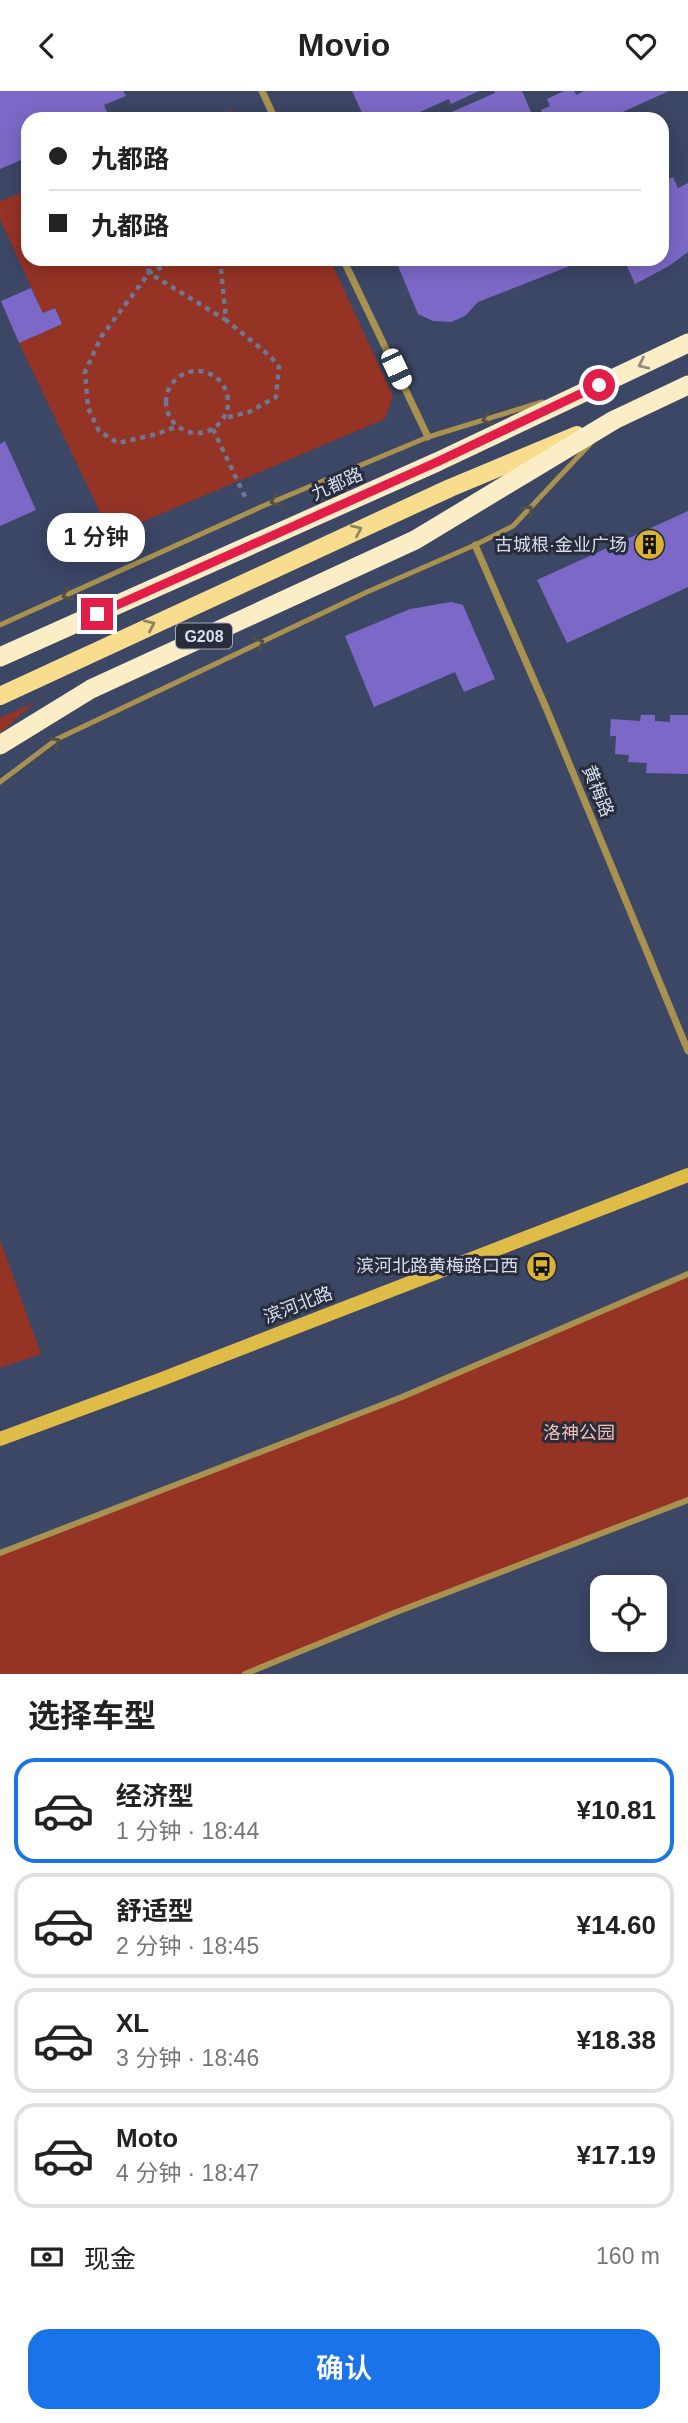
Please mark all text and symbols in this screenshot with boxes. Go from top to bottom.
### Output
icon: back [28,27,66,65]
text: Movio [298,27,390,63]
icon: heart [622,27,660,65]
text: 九都路 [91,144,169,174]
text: 九都路 [91,211,169,241]
car [378,346,415,392]
one-way arrow [638,356,651,370]
route start [583,369,615,401]
one-way arrow [481,411,493,426]
street label: 九都路 [308,464,366,504]
one-way arrow [270,493,282,507]
one-way arrow [520,505,532,518]
callout: 1 分钟 [48,512,146,561]
text: 1 分钟 [63,524,129,550]
one-way arrow [350,524,362,538]
building icon: 古城根·金业广场 [633,528,667,562]
place label: 古城根·金业广场 [495,535,627,555]
one-way arrow [62,587,75,601]
route end [81,598,113,630]
one-way arrow [143,619,156,633]
road number: G208 [176,623,232,649]
one-way arrow [252,637,265,651]
one-way arrow [47,738,60,750]
street label: 黄梅路 [579,762,617,820]
bus stop icon: 滨河北路黄梅路口西 [524,1249,558,1283]
place label: 滨河北路黄梅路口西 [356,1256,518,1276]
street label: 滨河北路 [261,1283,335,1327]
park label: 洛神公园 [543,1423,615,1443]
map controls [590,1575,667,1652]
button: locate [590,1575,667,1652]
text: 选择车型 [28,1698,156,1734]
icon: car [32,1779,95,1842]
text: 经济型 [116,1781,194,1811]
text: ¥10.81 [576,1795,656,1825]
text: 1 分钟 · 18:44 [116,1818,259,1844]
icon: car [32,1894,95,1957]
text: 舒适型 [116,1896,194,1926]
text: ¥14.60 [576,1910,656,1940]
text: 2 分钟 · 18:45 [116,1933,259,1959]
text: XL [116,2008,149,2038]
icon: car [32,2009,95,2072]
text: ¥18.38 [576,2025,656,2055]
text: 3 分钟 · 18:46 [116,2045,259,2071]
text: Moto [116,2123,178,2153]
icon: car [32,2124,95,2187]
text: ¥17.19 [576,2140,656,2170]
text: 4 分钟 · 18:47 [116,2160,259,2186]
icon: cash [28,2238,66,2276]
text: 160 m [596,2243,660,2269]
text: 现金 [84,2244,136,2274]
button: 确认 [28,2329,660,2409]

